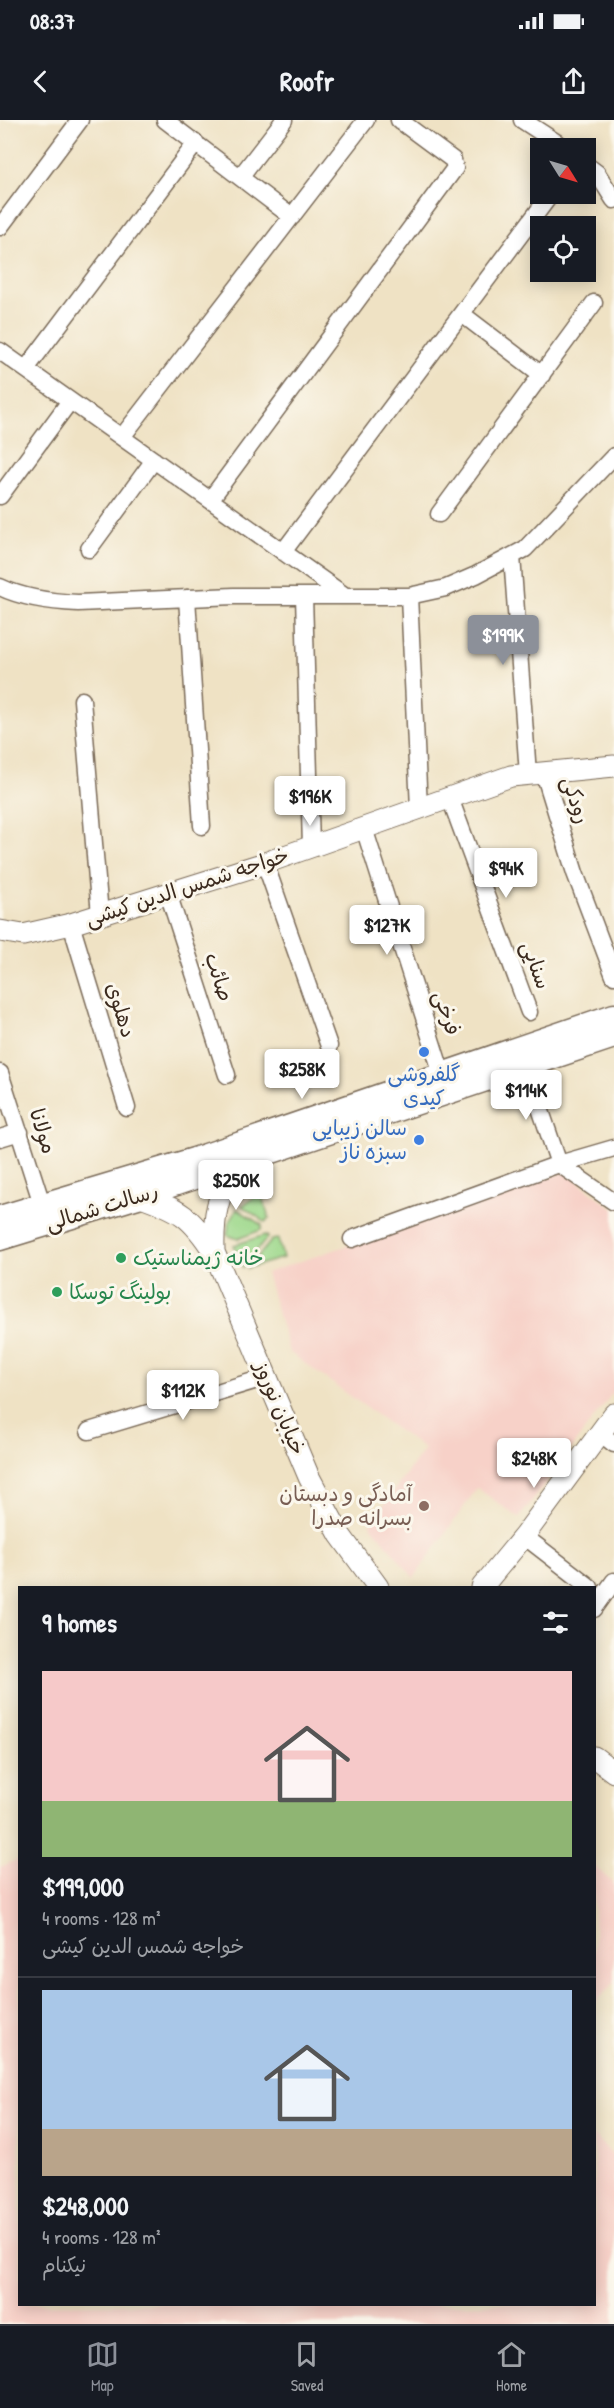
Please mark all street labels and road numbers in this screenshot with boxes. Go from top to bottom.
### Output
street label: رودکی [555,772,598,827]
street label: خواجه شمس الدين كيشی [81,840,292,933]
street label: سنایی [514,937,558,993]
street label: صائب [198,949,241,1005]
street label: دهلوی [99,979,144,1041]
street label: فرخی [427,987,468,1039]
street label: مولانا [23,1104,64,1157]
street label: رسالت شمالی [42,1176,162,1237]
street label: خیابان نوروز [247,1355,313,1459]

